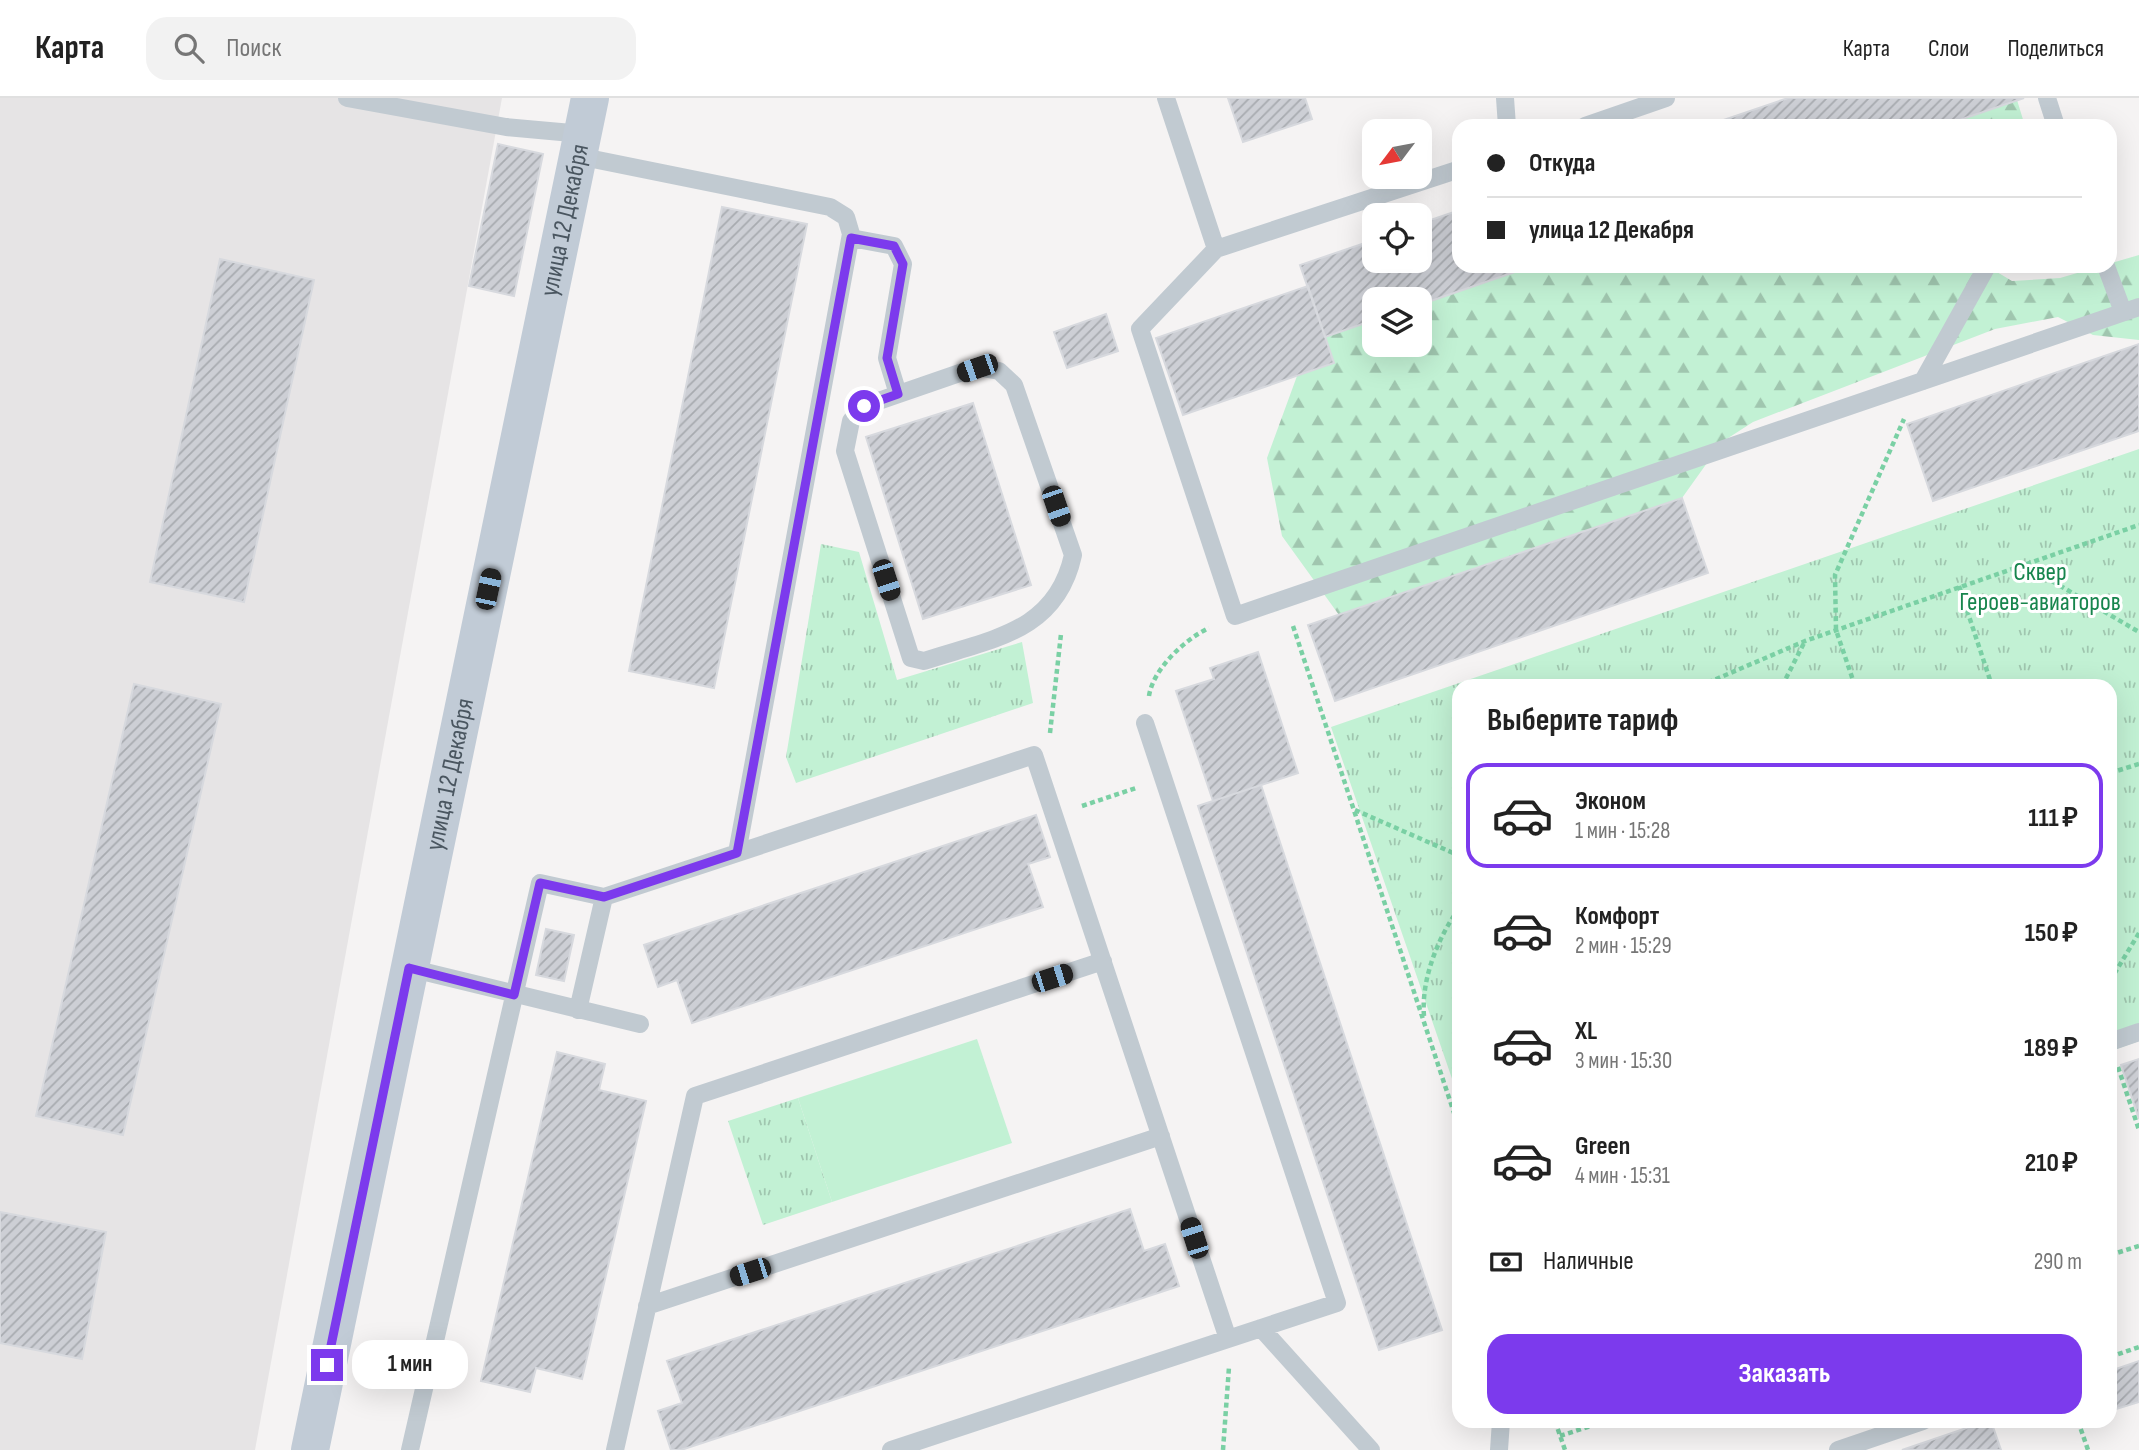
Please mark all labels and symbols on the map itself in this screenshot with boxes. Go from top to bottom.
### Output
north arrow [1362,119,1432,189]
street label: улица 12 Декабря [534,141,596,299]
car [954,351,1001,385]
route start [848,390,880,422]
car [1040,483,1073,529]
car [870,557,903,603]
park label: Сквер Героев-авиаторов [1959,557,2121,618]
car [474,566,503,612]
street label: улица 12 Декабря [419,695,481,853]
car [1029,962,1076,994]
car [1178,1215,1211,1261]
car [727,1256,774,1288]
callout: 1 мин [352,1340,467,1390]
route end [311,1349,343,1381]

